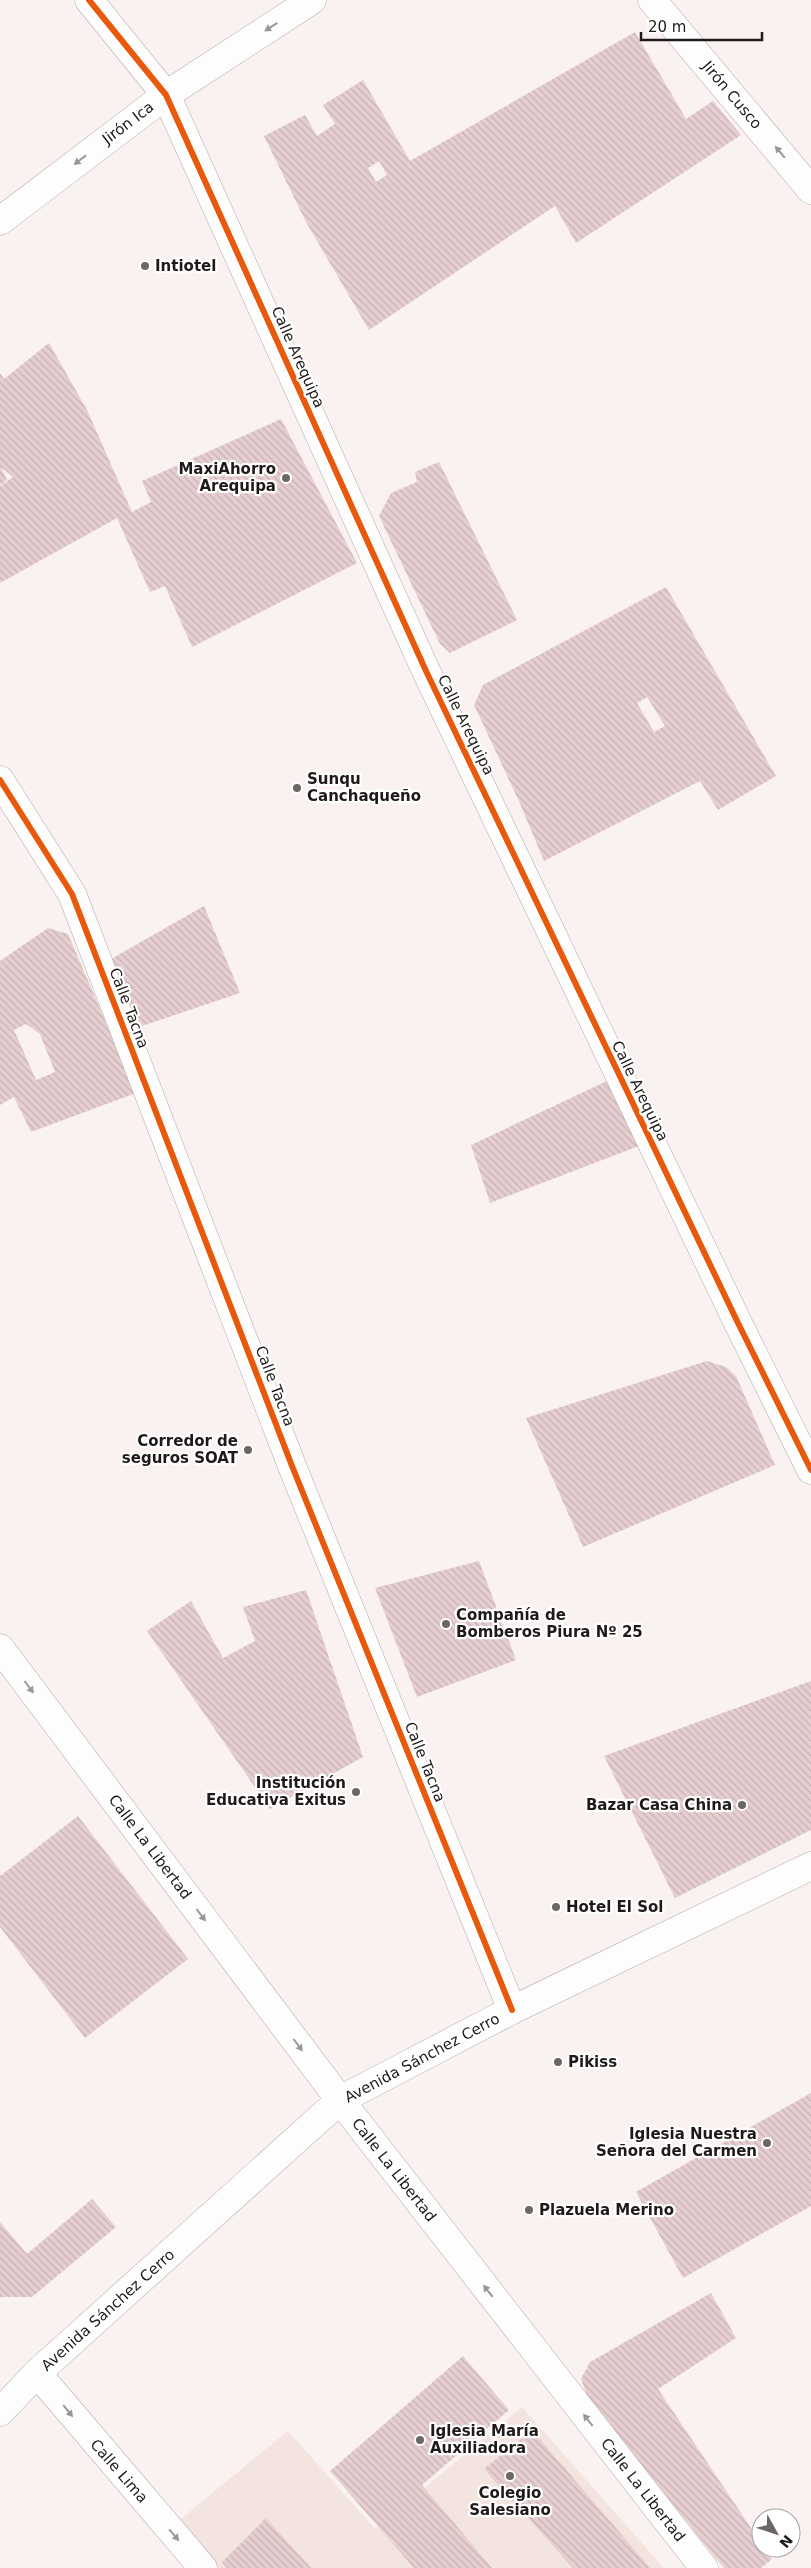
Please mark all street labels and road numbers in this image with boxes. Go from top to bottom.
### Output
street label: Jirón Cusco [698,57,766,133]
street label: Jirón Ica [98,98,157,149]
street label: Calle Arequipa [268,303,328,411]
street label: Calle Arequipa [434,672,498,778]
street label: Calle Tacna [105,965,153,1051]
street label: Calle Arequipa [608,1038,672,1144]
street label: Calle Tacna [251,1343,299,1429]
street label: Calle Tacna [401,1719,449,1805]
street label: Calle La Libertad [105,1791,195,1903]
street label: Avenida Sánchez Cerro [341,2009,503,2107]
street label: Calle La Libertad [348,2115,440,2225]
street label: Avenida Sánchez Cerro [38,2245,178,2375]
street label: Calle La Libertad [597,2435,689,2545]
street label: Calle Lima [87,2436,151,2506]

